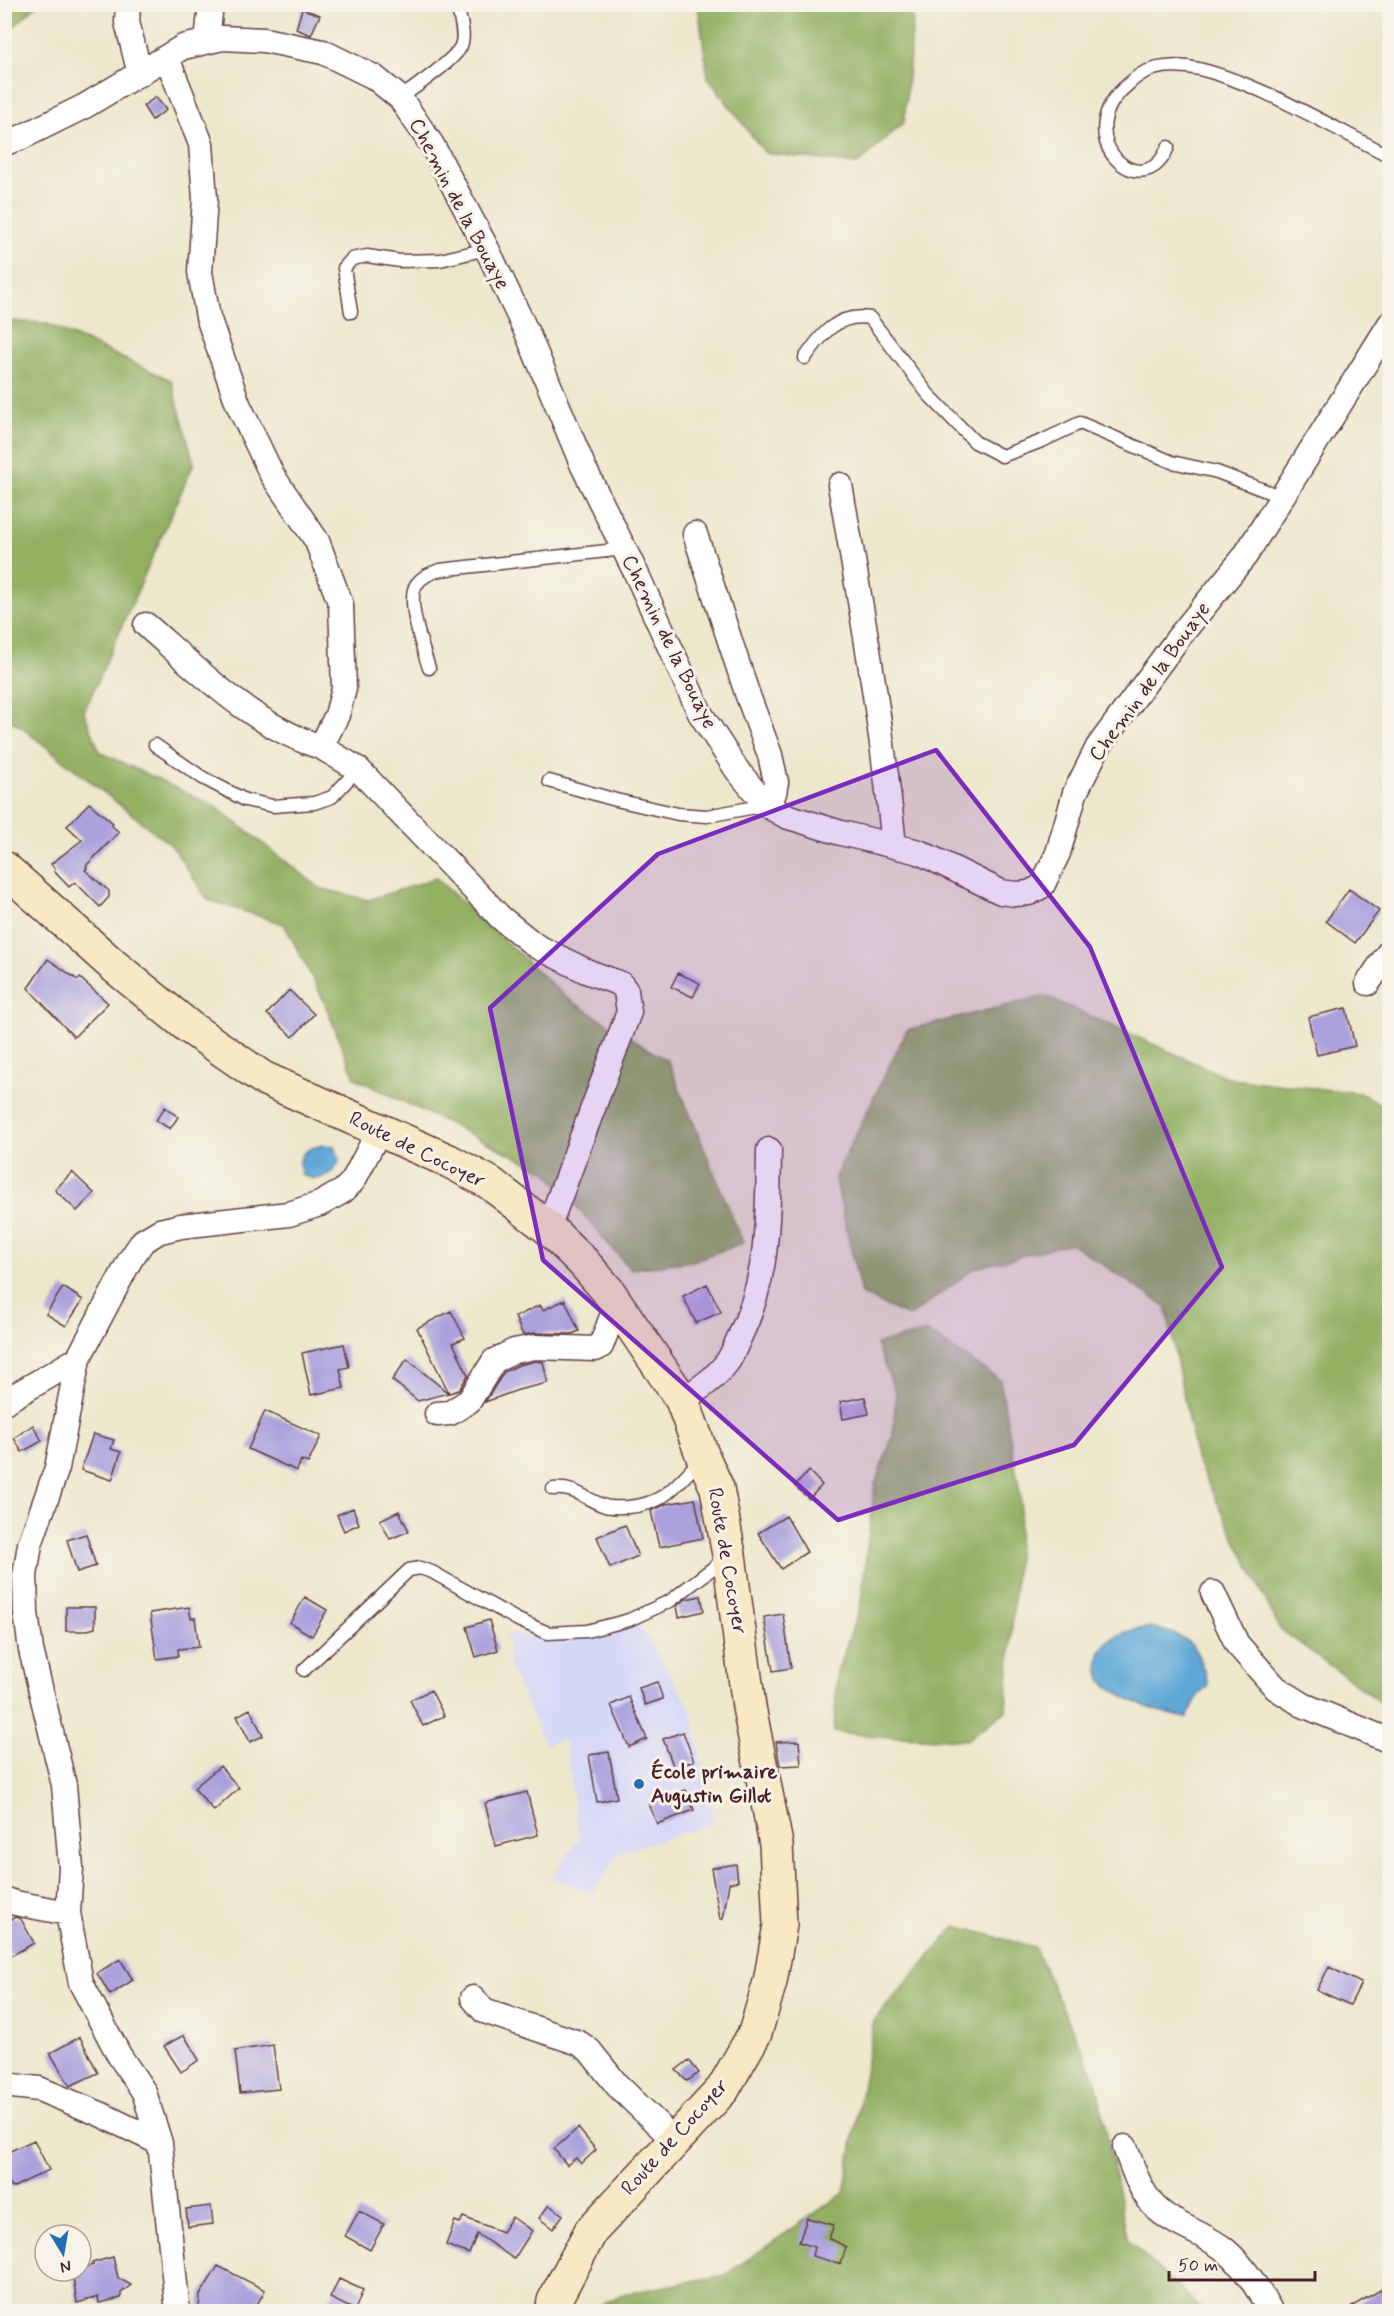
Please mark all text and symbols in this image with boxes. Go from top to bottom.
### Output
street label: Chemin de la Bouaye [402,113,516,295]
street label: Chemin de la Bouaye [615,550,723,734]
street label: Chemin de la Bouaye [1083,597,1217,767]
street label: Route de Cocoyer [344,1105,490,1195]
street label: Route de Cocoyer [700,1485,754,1637]
place label: École primaire Augustin Gillot [651,1758,778,1810]
marker: École primaire Augustin Gillot [632,1777,646,1791]
street label: Route de Cocoyer [615,2072,735,2202]
north arrow [33,2223,93,2283]
scale bar [1169,2244,1314,2282]
text: 50 m [1178,2254,1218,2278]
text: N [58,2255,73,2278]

